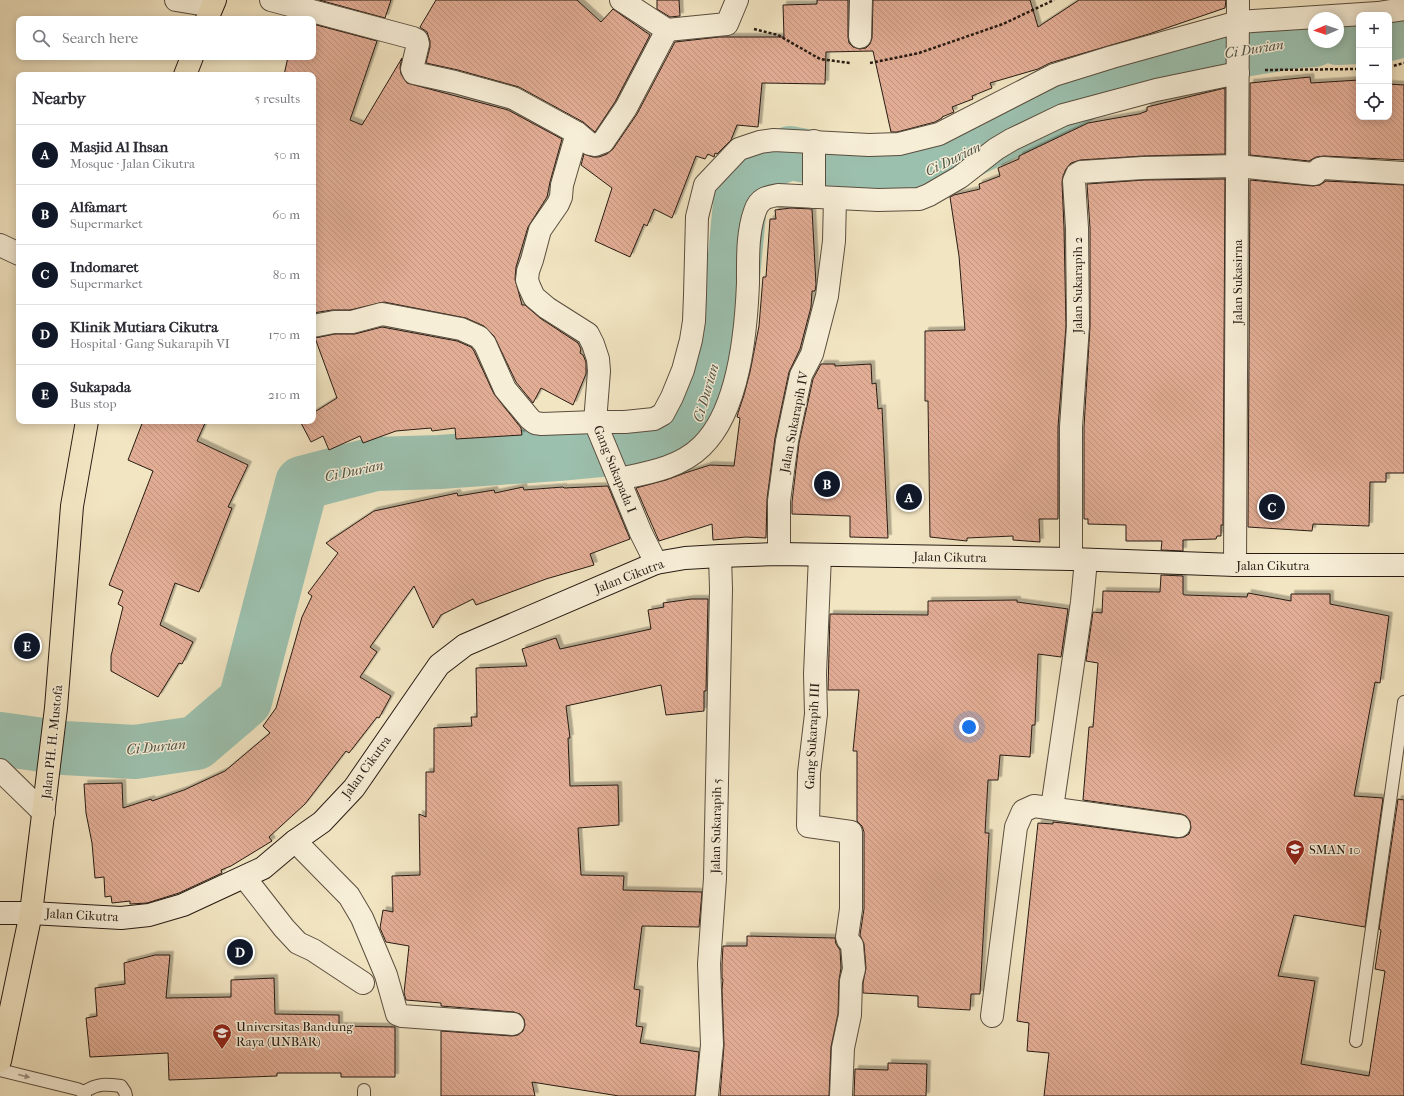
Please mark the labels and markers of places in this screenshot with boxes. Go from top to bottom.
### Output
pin: B [814,469,840,499]
pin: A [896,482,922,512]
pin: C [1259,492,1285,522]
pin: E [14,631,40,661]
school or university icon: SMAN 10 [1284,838,1306,866]
place label: SMAN 10 [1309,842,1360,857]
pin: D [227,937,253,967]
place label: Universitas Bandung Raya (UNBAR) [236,1019,354,1049]
school or university icon: Universitas Bandung Raya (UNBAR) [211,1022,233,1050]

